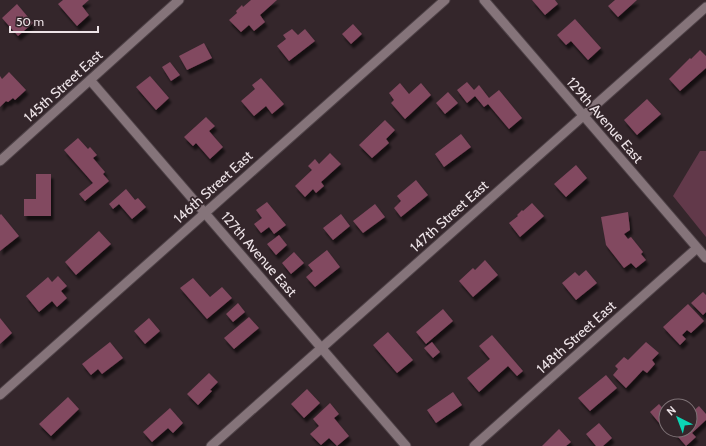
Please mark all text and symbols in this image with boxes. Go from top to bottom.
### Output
scale bar [10,8,98,34]
text: 50 m [16,14,44,29]
street label: 145th Street East [20,46,106,126]
street label: 129th Avenue East [563,73,647,167]
street label: 146th Street East [170,147,256,227]
street label: 147th Street East [406,176,492,256]
street label: 127th Avenue East [217,208,301,300]
street label: 148th Street East [533,296,620,377]
north arrow [658,398,698,438]
text: N [664,403,679,418]

